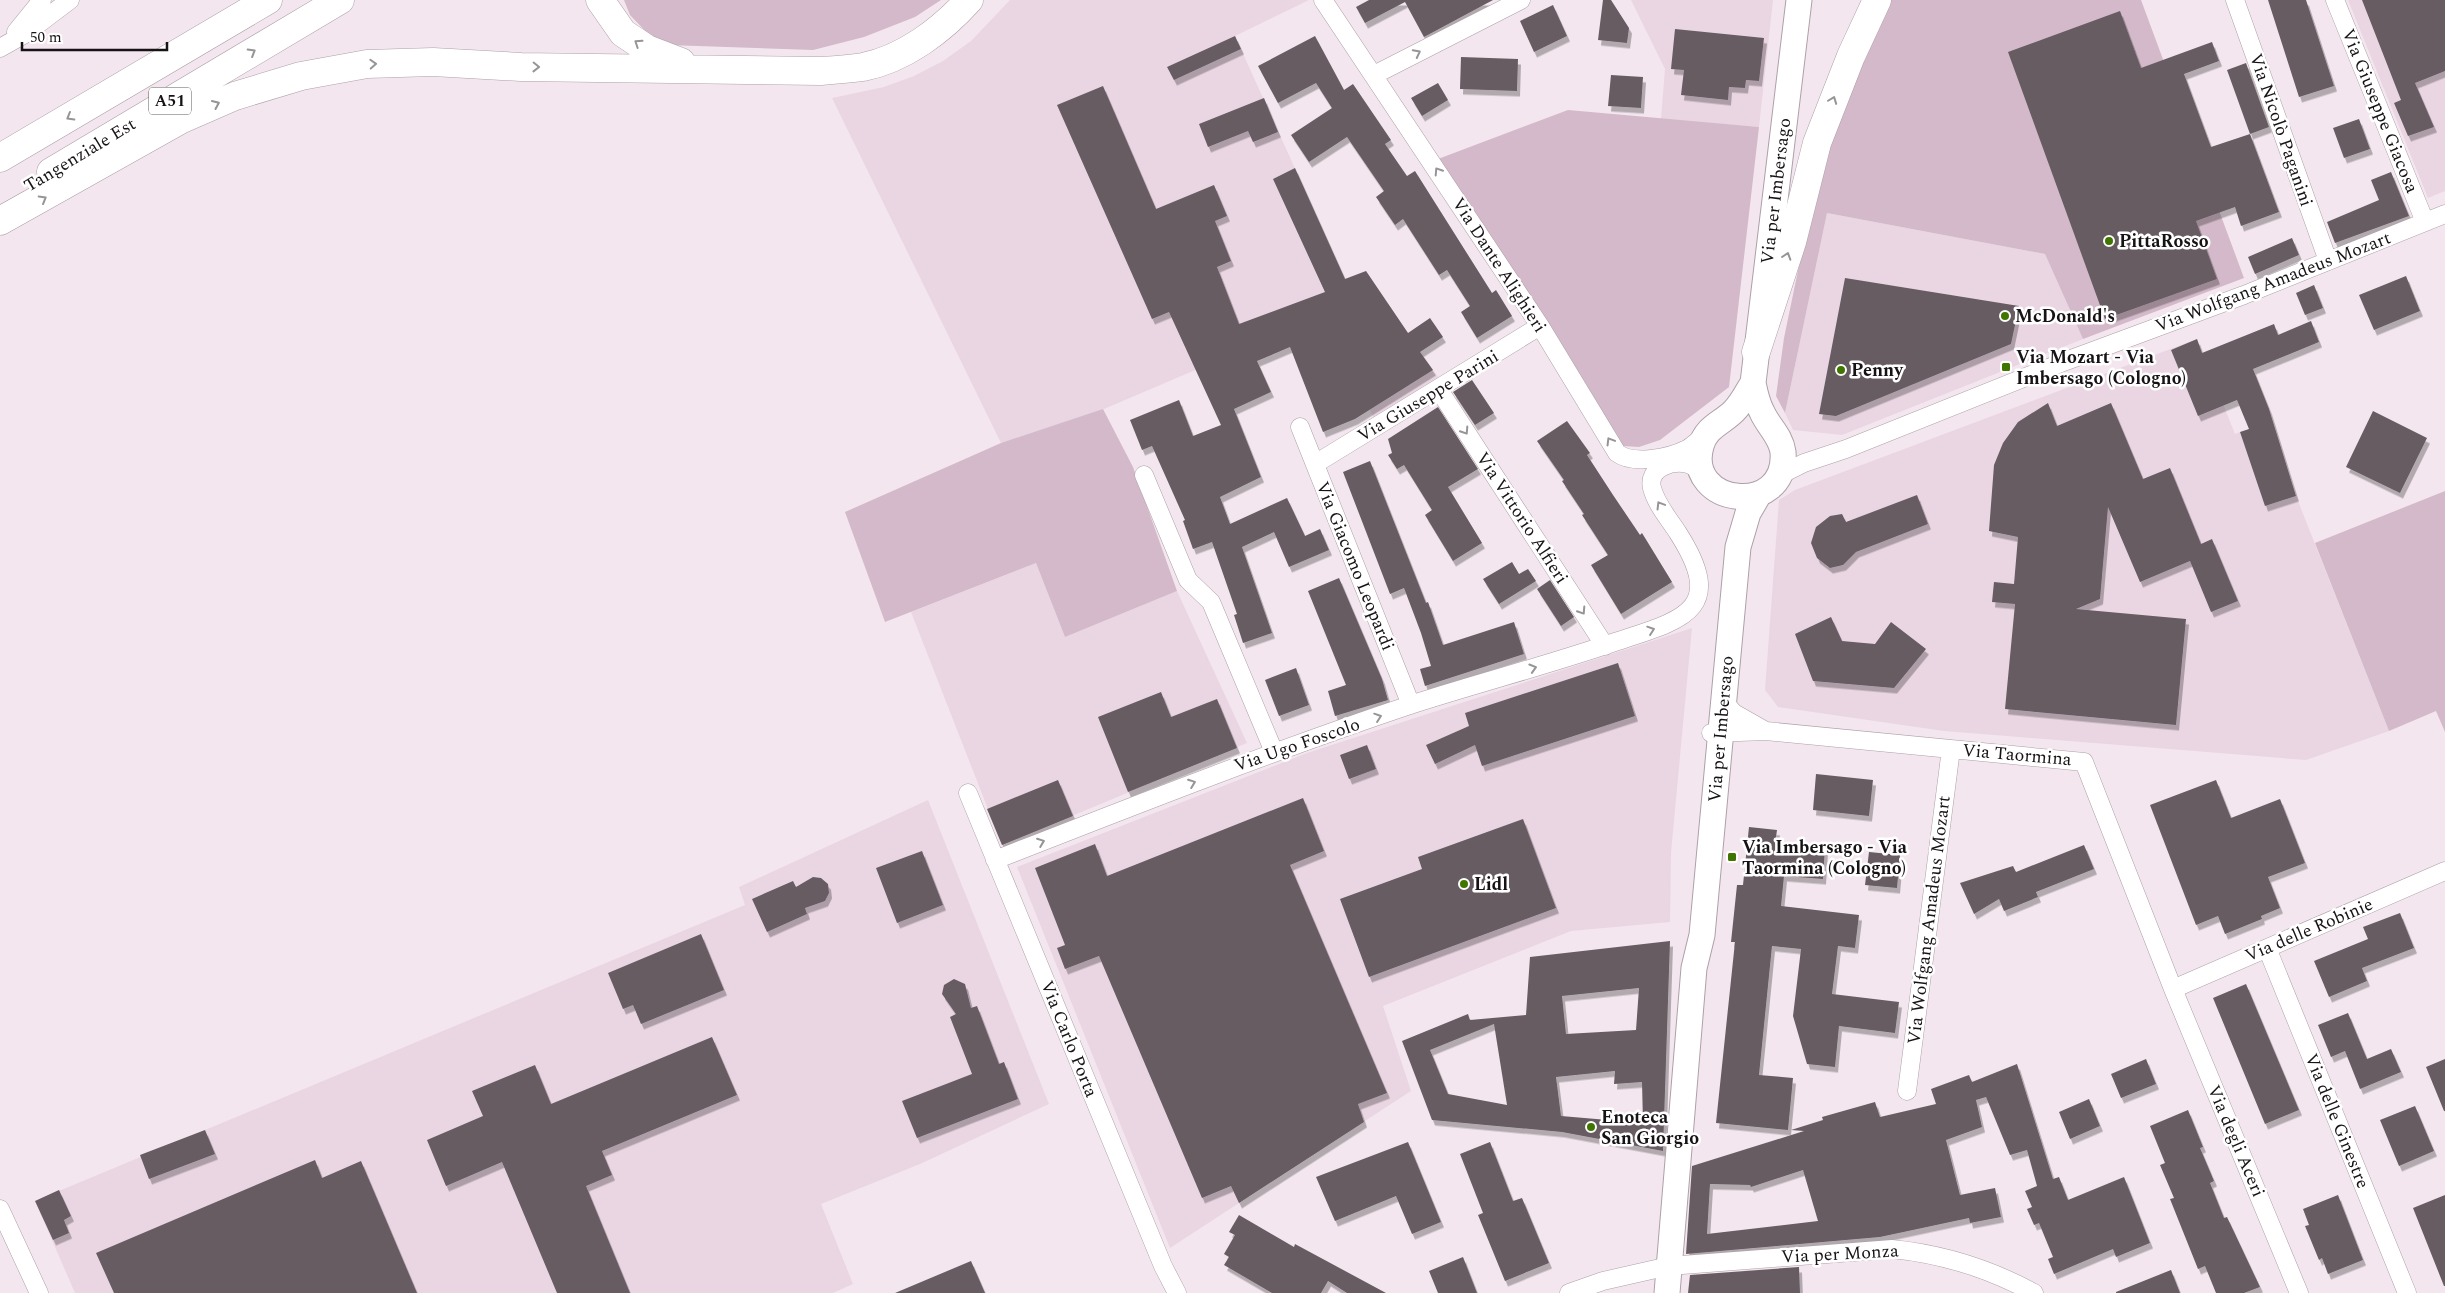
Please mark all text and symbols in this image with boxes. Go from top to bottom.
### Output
scale bar [22,20,168,52]
street label: Via Giuseppe Giacosa [2335,25,2425,197]
text: 50 m [30,26,62,49]
one-way arrow [634,40,643,49]
one-way arrow [247,49,256,59]
one-way arrow [1412,49,1421,59]
street label: Via Nicolò Paganini [2242,50,2320,210]
one-way arrow [370,59,378,70]
one-way arrow [532,62,540,72]
road number: A51 [149,88,191,114]
one-way arrow [1827,96,1837,105]
one-way arrow [211,100,220,111]
street label: Tangenziale Est [19,111,141,199]
one-way arrow [66,111,75,121]
street label: Via per Imbersago [1754,116,1798,266]
one-way arrow [1435,168,1444,177]
street label: Via Dante Alighieri [1445,192,1553,338]
one-way arrow [38,195,47,205]
street label: Via Wolfgang Amadeus Mozart [2151,225,2395,339]
place label: PittaRosso [2119,228,2209,255]
marker: PittaRosso [2103,235,2115,247]
one-way arrow [1782,252,1792,260]
place label: McDonald's [2015,303,2115,330]
marker: McDonald's [1999,310,2011,322]
street label: Via Giuseppe Parini [1352,343,1504,449]
place label: Via Mozart - Via Imbersago (Cologno) [2016,344,2186,392]
place label: Penny [1851,357,1904,384]
marker: Via Mozart - Via Imbersago (Cologno) [2000,361,2012,373]
marker: Penny [1835,364,1847,376]
one-way arrow [1459,425,1468,435]
one-way arrow [1607,437,1617,446]
street label: Via Vittorio Alfieri [1469,447,1575,589]
street label: Via Giacomo Leopardi [1309,477,1401,655]
one-way arrow [1657,501,1666,510]
one-way arrow [1576,606,1586,615]
one-way arrow [1646,626,1655,636]
street label: Via per Imbersago [1701,655,1741,803]
one-way arrow [1528,664,1536,674]
street label: Via Ugo Foscolo [1230,711,1364,779]
one-way arrow [1373,713,1382,723]
street label: Via Taormina [1961,737,2073,773]
one-way arrow [1187,779,1196,789]
street label: Via Wolfgang Amadeus Mozart [1900,794,1958,1046]
place label: Via Imbersago - Via Taormina (Cologno) [1742,834,1908,882]
one-way arrow [1036,838,1044,848]
marker: Via Imbersago - Via Taormina (Cologno) [1726,851,1738,863]
place label: Lidl [1474,871,1508,898]
marker: Lidl [1458,878,1470,890]
street label: Via delle Robinie [2241,891,2377,969]
street label: Via Carlo Porta [1033,976,1105,1102]
street label: Via delle Ginestre [2298,1049,2376,1193]
street label: Via degli Aceri [2200,1081,2272,1201]
place label: Enoteca San Giorgio [1601,1104,1699,1152]
marker: Enoteca San Giorgio [1585,1121,1597,1133]
street label: Via per Monza [1780,1237,1900,1271]

